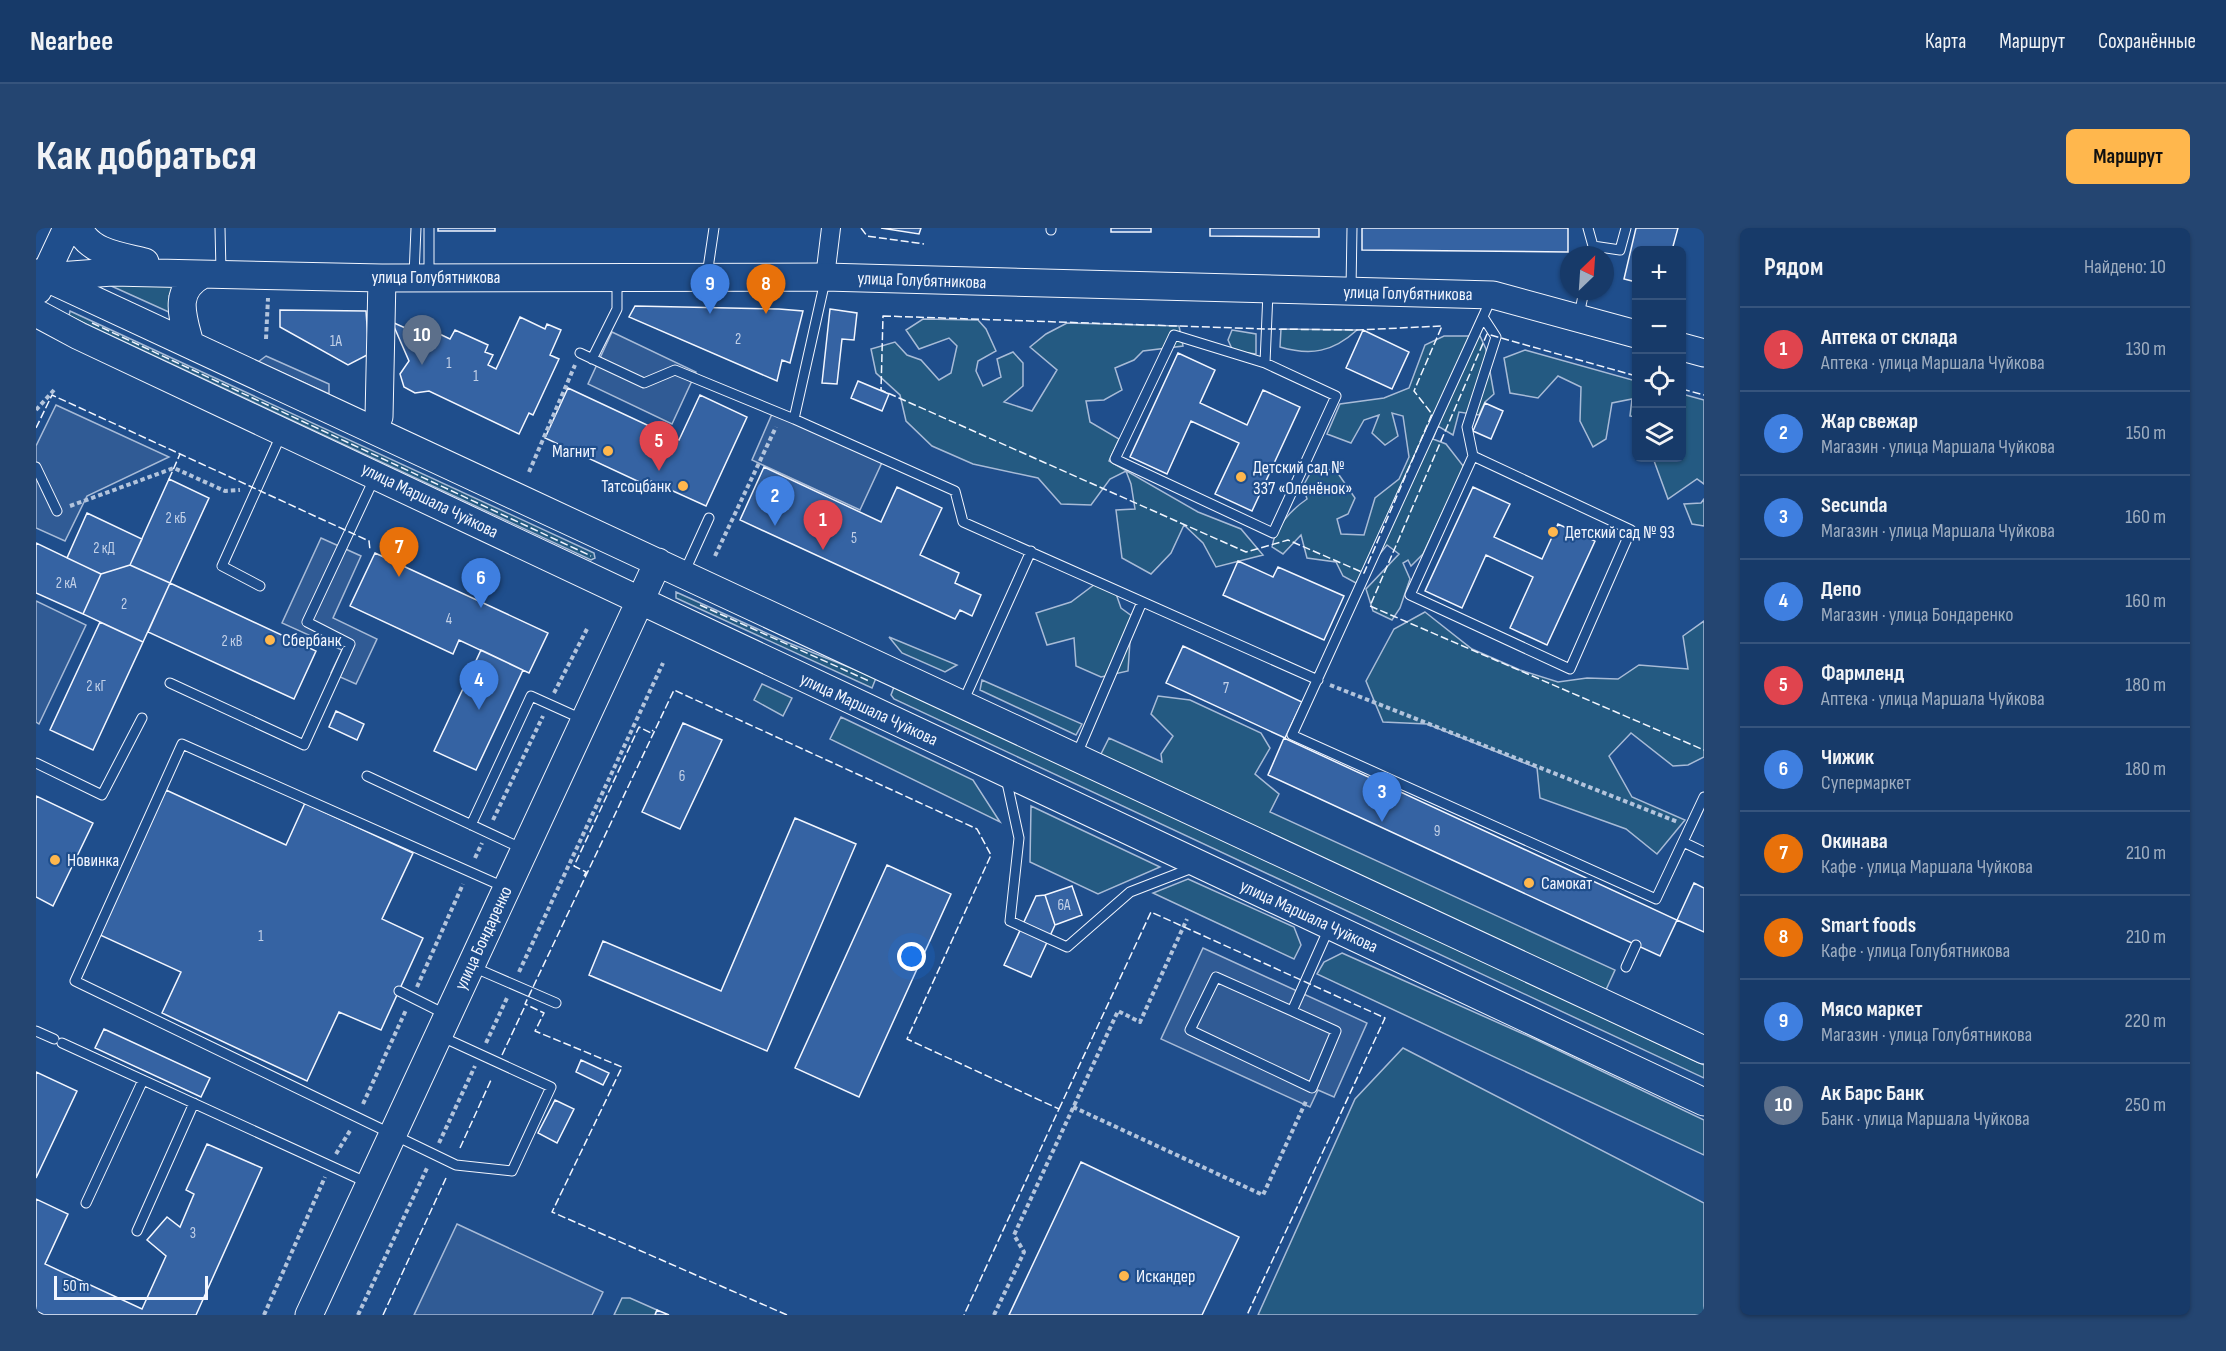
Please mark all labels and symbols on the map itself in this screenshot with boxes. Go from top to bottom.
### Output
north arrow [1560,246,1614,300]
pin: 9 [690,264,730,314]
pin: 8 [746,264,786,314]
street label: улица Голубятникова [371,267,501,288]
street label: улица Голубятникова [857,268,987,293]
street label: улица Голубятникова [1343,282,1473,305]
pin: 10 [402,316,442,365]
house number: 2 [735,330,741,349]
house number: 1А [330,332,343,351]
house number: 1 [446,354,452,373]
house number: 1 [473,367,479,386]
pin: 5 [640,422,678,471]
place label: Магнит [552,441,596,462]
marker: Магнит [601,444,615,458]
place label: Детский сад № 337 «Оленёнок» [1253,457,1352,499]
street label: улица Маршала Чуйкова [358,458,502,543]
marker: Детский сад № 337 «Оленёнок» [1234,470,1248,484]
place label: Татсоцбанк [601,476,671,497]
pin: 2 [756,476,794,526]
marker: Татсоцбанк [676,479,690,493]
pin: 1 [804,500,842,550]
house number: 2 кБ [166,509,187,528]
place label: Детский сад № 93 [1565,522,1675,543]
marker: Детский сад № 93 [1546,525,1560,539]
pin: 7 [380,528,418,577]
house number: 5 [851,529,857,548]
house number: 2 кД [93,539,115,558]
pin: 6 [462,558,500,608]
house number: 2 кА [56,574,77,593]
house number: 2 [121,595,127,614]
house number: 4 [446,610,452,629]
place label: Сбербанк [282,630,342,651]
house number: 2 кВ [222,632,243,651]
marker: Сбербанк [263,633,277,647]
pin: 4 [460,660,498,710]
street label: улица Маршала Чуйкова [797,668,941,751]
house number: 2 кГ [86,677,106,696]
house number: 7 [1223,679,1229,698]
house number: 6 [679,767,685,786]
pin: 3 [1362,772,1402,822]
house number: 9 [1434,822,1440,841]
place label: Новинка [67,850,119,871]
marker: Новинка [48,853,62,867]
place label: Самокат [1541,873,1592,894]
street label: улица Маршала Чуйкова [1237,875,1381,958]
marker: Самокат [1522,876,1536,890]
street label: улица Бондаренко [450,883,517,993]
house number: 6А [1058,896,1071,915]
house number: 1 [258,927,264,946]
your location [897,942,926,971]
house number: 3 [190,1224,196,1243]
place label: Искандер [1136,1266,1195,1287]
marker: Искандер [1117,1269,1131,1283]
scale bar [54,1273,208,1300]

